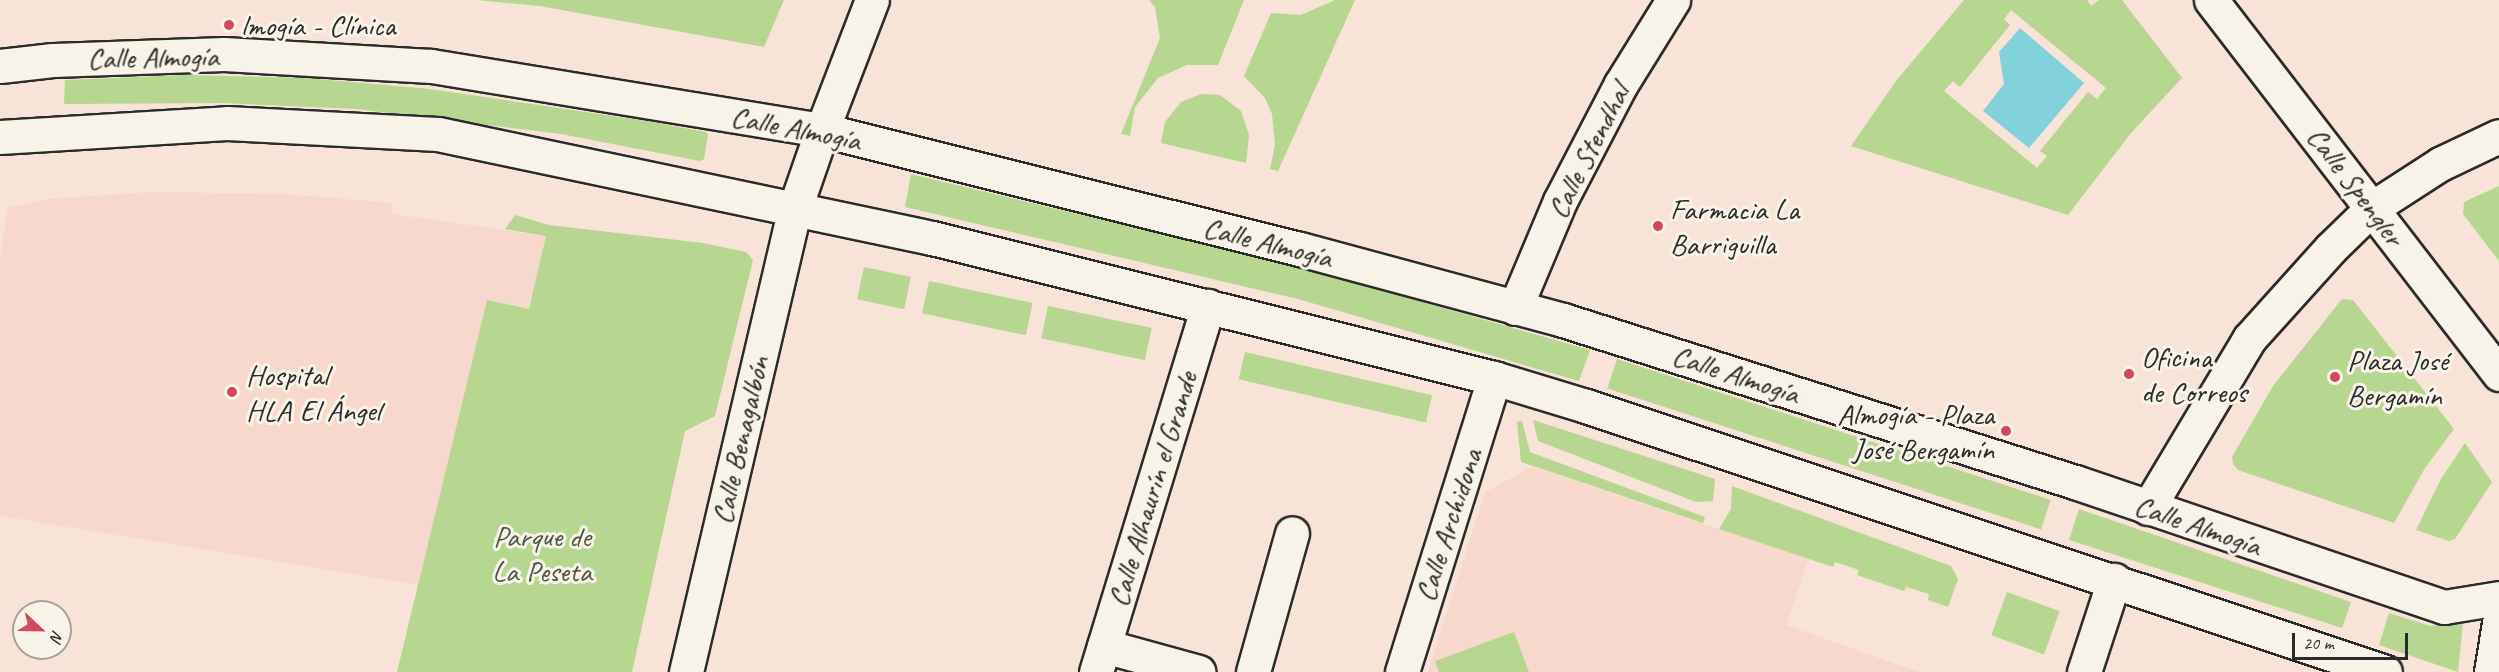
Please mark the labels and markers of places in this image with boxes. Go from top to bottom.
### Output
place label: lmogía - Clínica [241,7,395,43]
marker: lmogía - Clínica [222,18,236,32]
place label: Farmacia La Barriguilla [1670,191,1800,262]
marker: Farmacia La Barriguilla [1651,219,1665,233]
place label: Oficina de Correos [2141,339,2247,410]
place label: Plaza José Bergamín [2347,342,2448,412]
place label: Hospital HLA El Ángel [246,357,380,428]
marker: Oficina de Correos [2122,367,2136,381]
marker: Plaza José Bergamín [2328,370,2342,384]
marker: Hospital HLA El Ángel [223,383,241,401]
place label: Almogía - Plaza José Bergamín [1837,396,1994,466]
marker: Almogía - Plaza José Bergamín [1999,424,2013,438]

